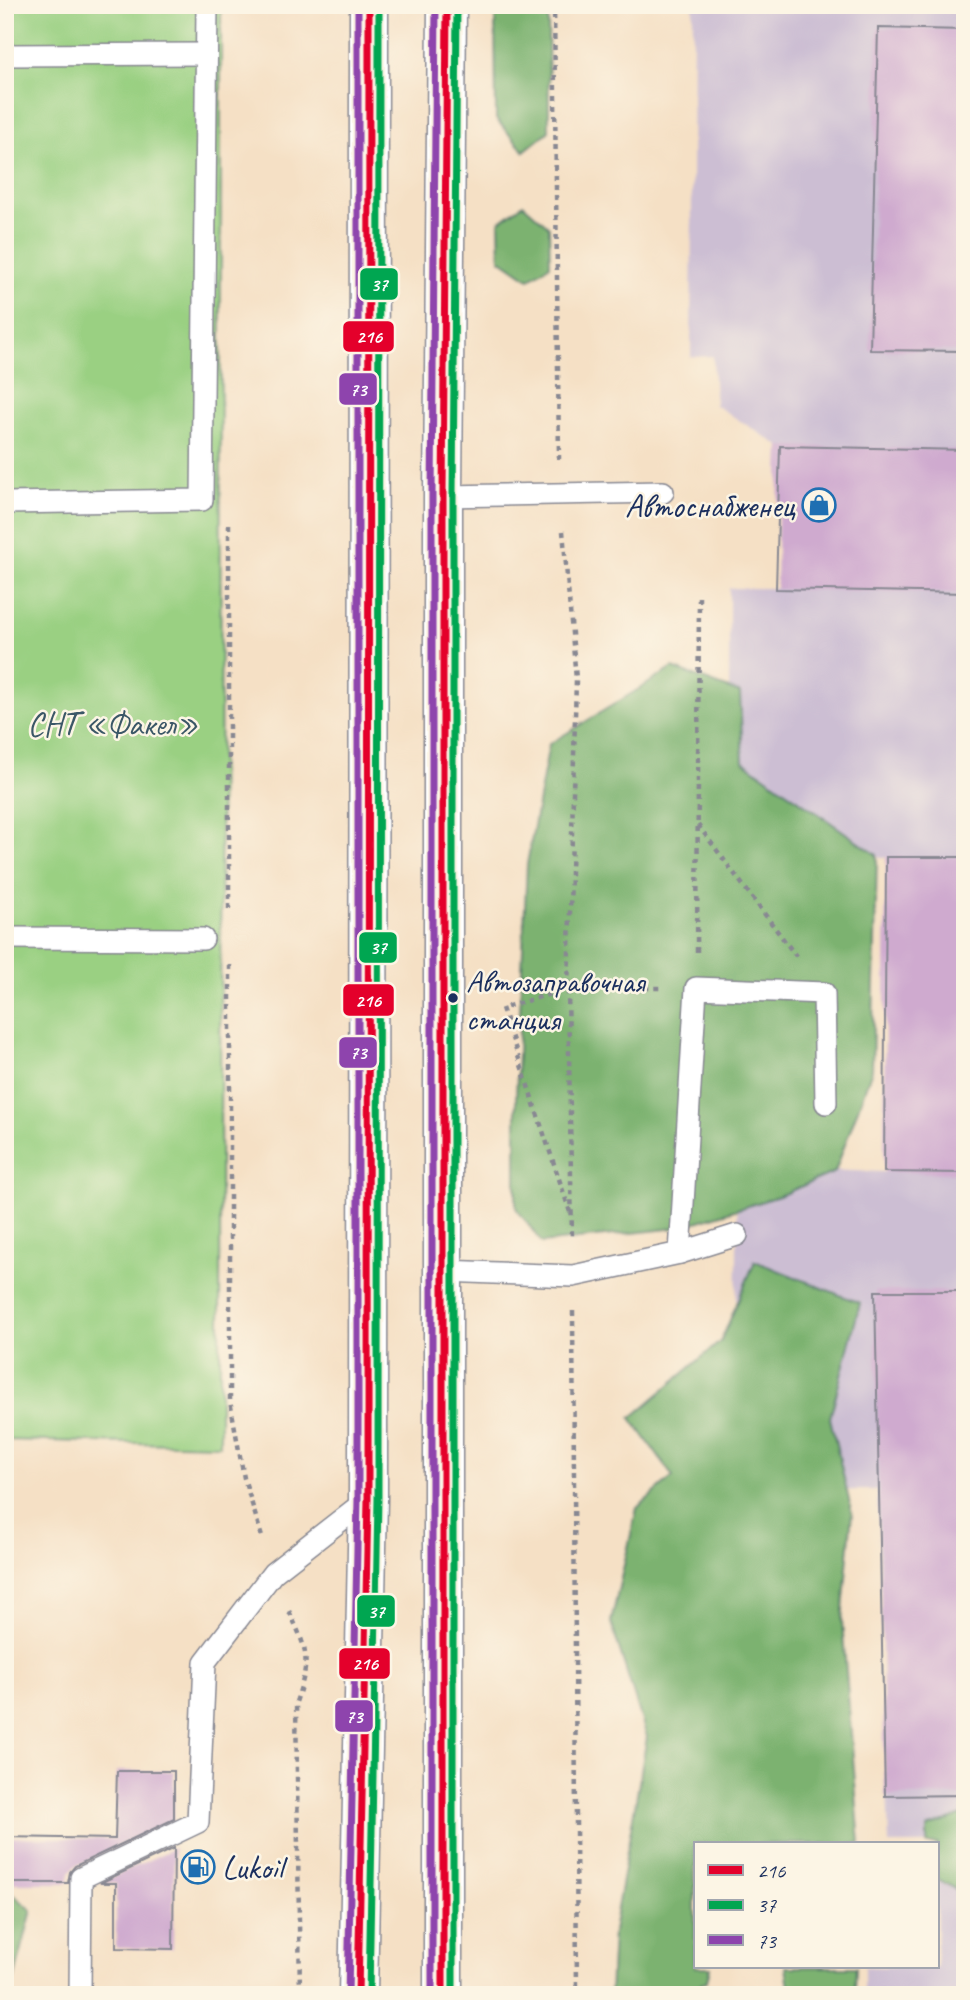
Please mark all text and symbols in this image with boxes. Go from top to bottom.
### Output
line badge: 37 [359,267,399,301]
text: 37 [370,273,390,297]
line badge: 216 [342,320,395,353]
text: 216 [356,325,384,349]
line badge: 73 [338,372,378,406]
text: 73 [349,378,369,402]
place label: Автоснабженец [625,485,795,527]
shop icon: Автоснабженец [800,486,838,524]
park label: СНТ «Факел» [28,703,198,745]
line badge: 37 [358,931,398,964]
text: 37 [369,936,389,960]
place label: Автозаправочная станция [466,962,647,1039]
line badge: 216 [342,983,395,1017]
text: 216 [355,989,383,1013]
marker: Автозаправочная станция [446,991,460,1005]
line badge: 73 [338,1036,378,1069]
text: 73 [349,1041,369,1065]
line badge: 37 [356,1594,396,1628]
text: 37 [367,1600,387,1624]
line badge: 216 [338,1647,391,1680]
text: 216 [352,1652,380,1676]
line badge: 73 [334,1699,374,1733]
text: 73 [345,1705,365,1729]
legend [694,1842,939,1968]
place label: Lukoil [222,1847,288,1889]
fuel station icon: Lukoil [179,1848,217,1886]
text: 216 [757,1858,786,1884]
text: 37 [757,1892,777,1918]
text: 73 [757,1928,777,1954]

